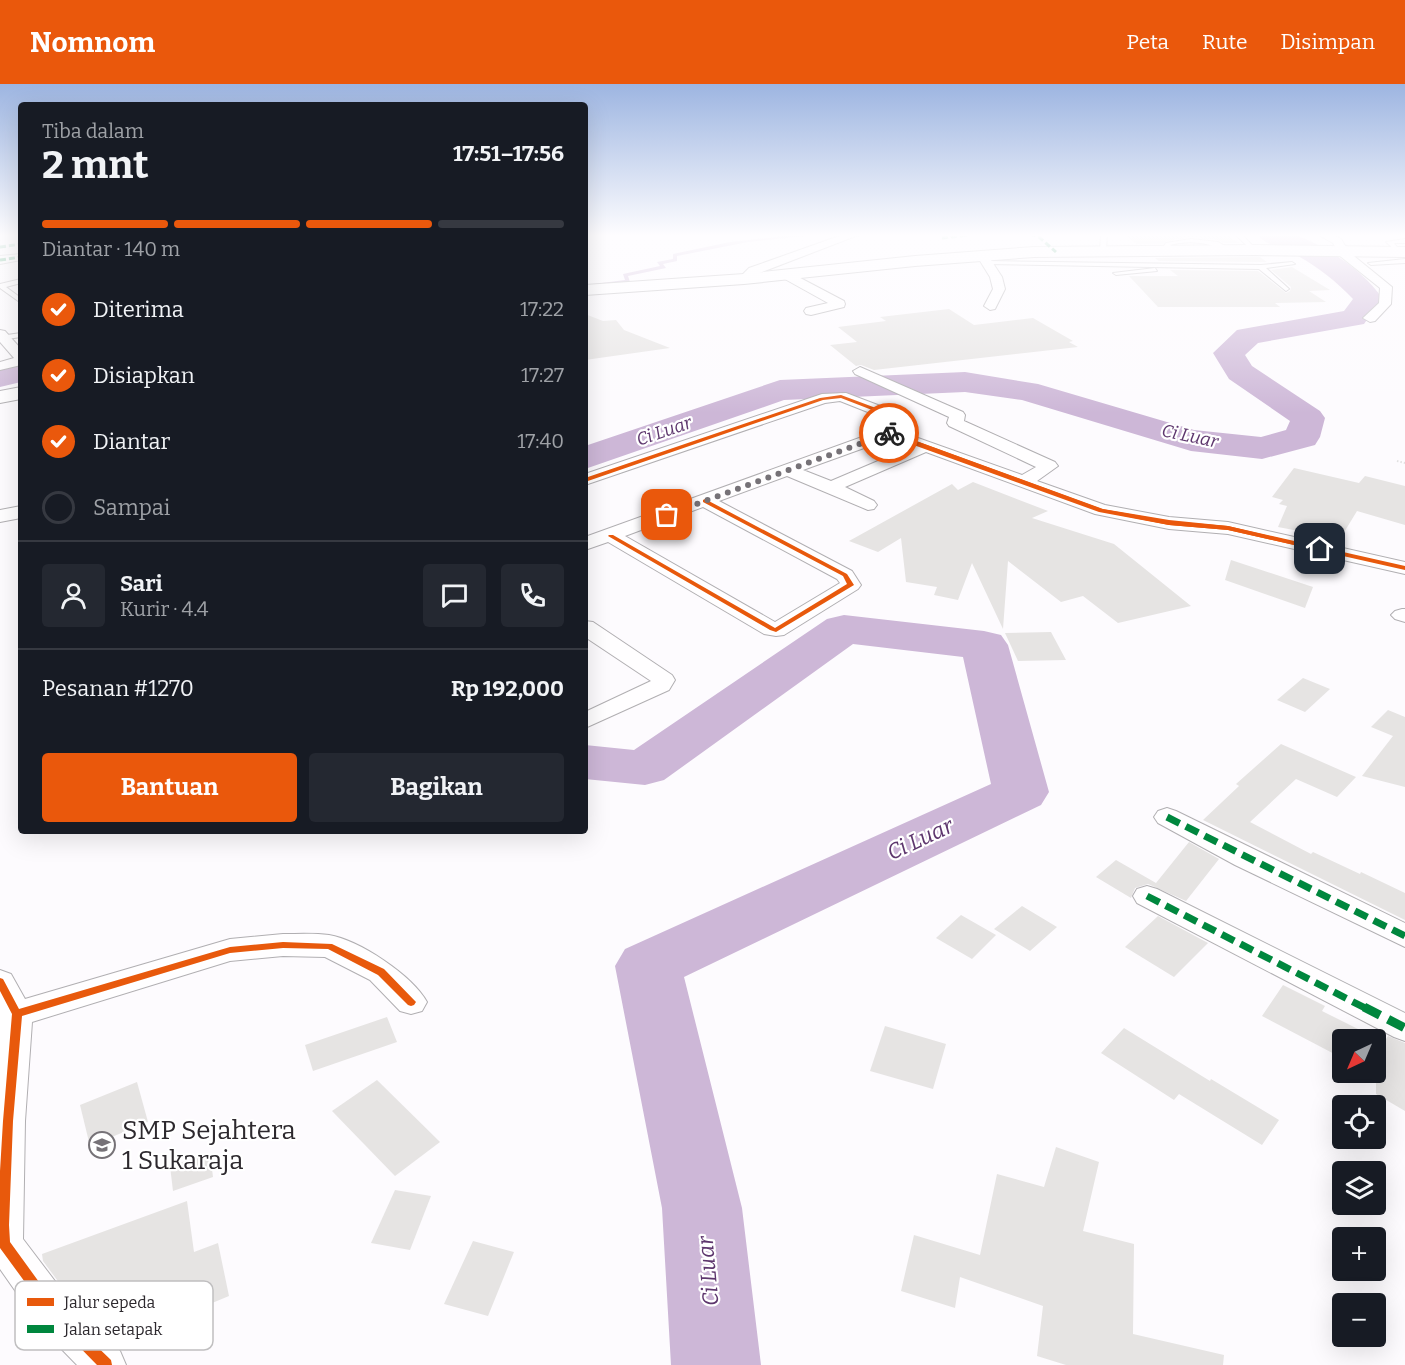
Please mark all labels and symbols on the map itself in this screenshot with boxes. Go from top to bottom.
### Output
courier [859,403,919,463]
water label: Ci Luar [633,411,695,451]
water label: Ci Luar [1160,419,1221,453]
pin [641,489,692,540]
pin [1294,523,1345,574]
water label: Ci Luar [883,812,958,866]
north arrow [1332,1029,1386,1083]
place label: SMP Sejahtera 1 Sukaraja [122,1115,296,1176]
school or university icon: SMP Sejahtera 1 Sukaraja [87,1130,117,1160]
water label: Ci Luar [691,1234,724,1307]
legend [15,1281,213,1350]
text: Jalur sepeda [63,1293,155,1312]
text: Jalan setapak [63,1320,162,1339]

